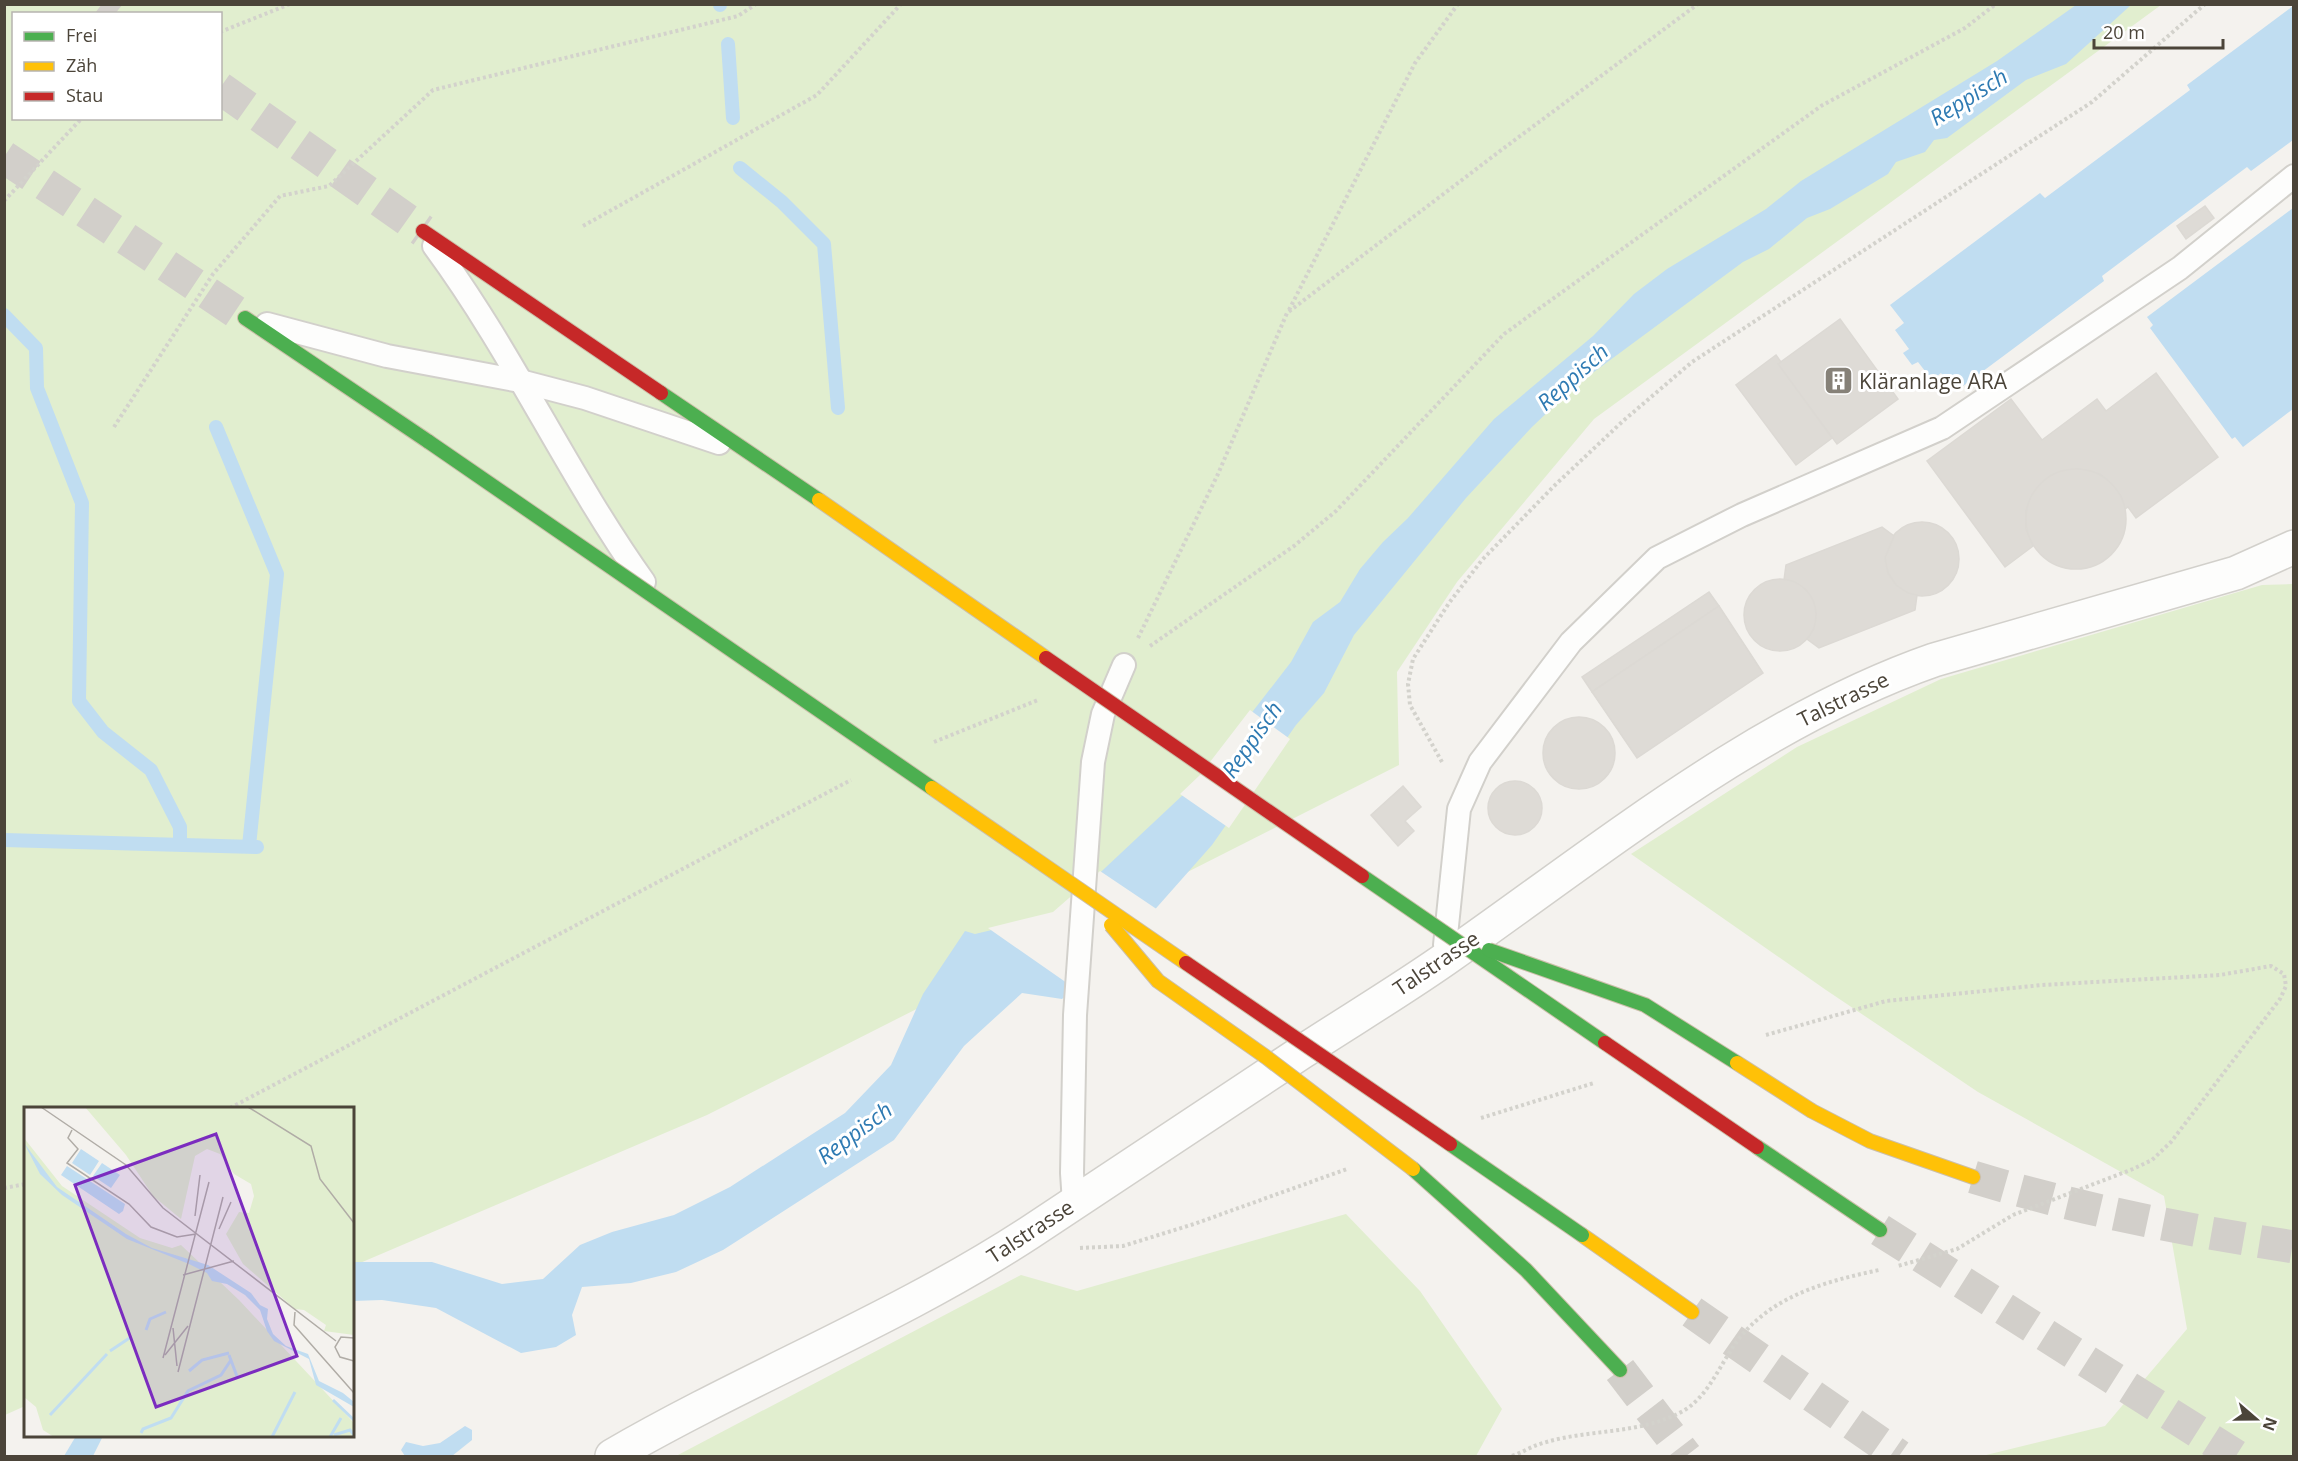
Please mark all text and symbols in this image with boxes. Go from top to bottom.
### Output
legend [12,12,222,120]
scale bar [2094,12,2223,50]
text: 20 m [2103,20,2145,44]
text: Frei [66,23,97,47]
text: Zäh [66,53,97,77]
water label: Reppisch [1923,60,2013,132]
text: Stau [66,83,103,107]
water label: Reppisch [1530,336,1614,416]
building icon: Kläranlage ARA [1822,365,1854,397]
place label: Kläranlage ARA [1859,367,2008,395]
street label: Talstrasse [1793,665,1893,733]
water label: Reppisch [1214,695,1288,783]
street label: Talstrasse [1388,924,1484,1002]
water label: Reppisch [810,1094,898,1170]
inset map [24,1107,354,1437]
street label: Talstrasse [981,1193,1079,1269]
north arrow [2226,1389,2286,1449]
text: N [2258,1414,2283,1434]

